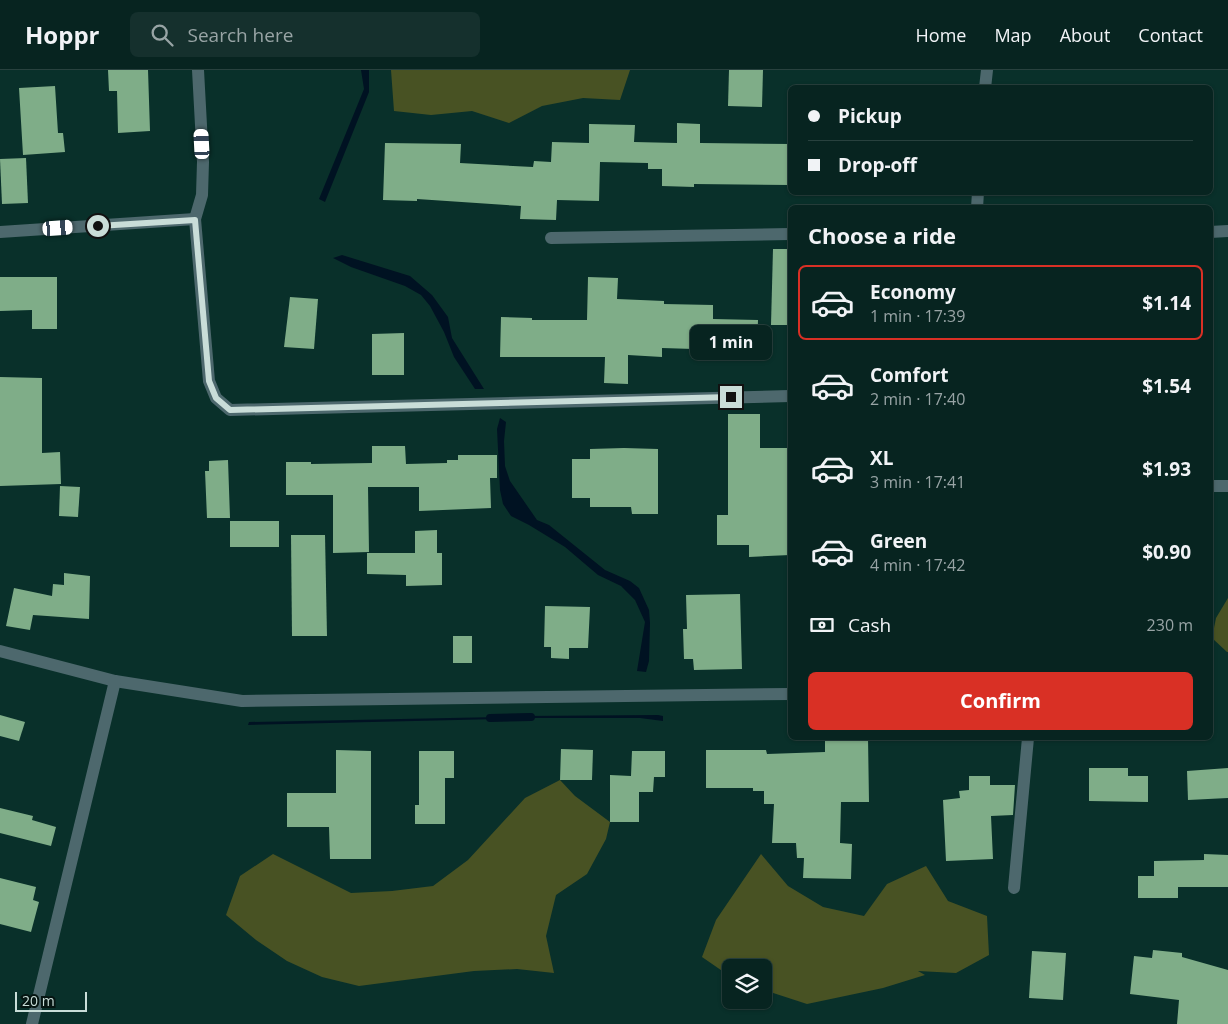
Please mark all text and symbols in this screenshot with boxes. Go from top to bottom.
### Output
search box [130,12,480,57]
text: Hoppr [25,18,100,51]
icon: search [148,21,176,49]
text: Search here [188,22,293,48]
text: Home [916,23,966,47]
text: Map [994,23,1032,47]
text: About [1060,23,1110,47]
text: Contact [1138,23,1203,47]
text: Pickup [838,103,902,129]
car [193,129,210,159]
text: Drop-off [838,152,917,178]
route start [87,215,109,237]
car [42,219,73,237]
text: Choose a ride [808,220,956,250]
text: Economy [870,279,956,305]
icon: car [810,280,855,325]
text: $1.14 [1142,290,1191,316]
text: 1 min · 17:39 [870,305,965,327]
callout: 1 min [690,325,772,360]
text: 1 min [709,331,753,353]
text: Comfort [870,362,949,388]
icon: car [810,363,855,408]
text: $1.54 [1142,373,1191,399]
route end [720,386,742,408]
text: 2 min · 17:40 [870,388,965,410]
text: XL [870,445,893,471]
icon: car [810,446,855,491]
text: $1.93 [1142,456,1191,482]
text: 3 min · 17:41 [870,471,965,493]
text: Green [870,528,927,554]
icon: car [810,529,855,574]
text: $0.90 [1142,539,1191,565]
text: 4 min · 17:42 [870,554,965,576]
icon: cash [808,611,836,639]
text: Cash [848,612,891,638]
text: 230 m [1147,614,1193,636]
button: Confirm [808,672,1193,730]
map controls [722,959,772,1009]
button: layers [722,959,772,1009]
scale bar [15,989,88,1012]
text: 20 m [22,991,55,1010]

